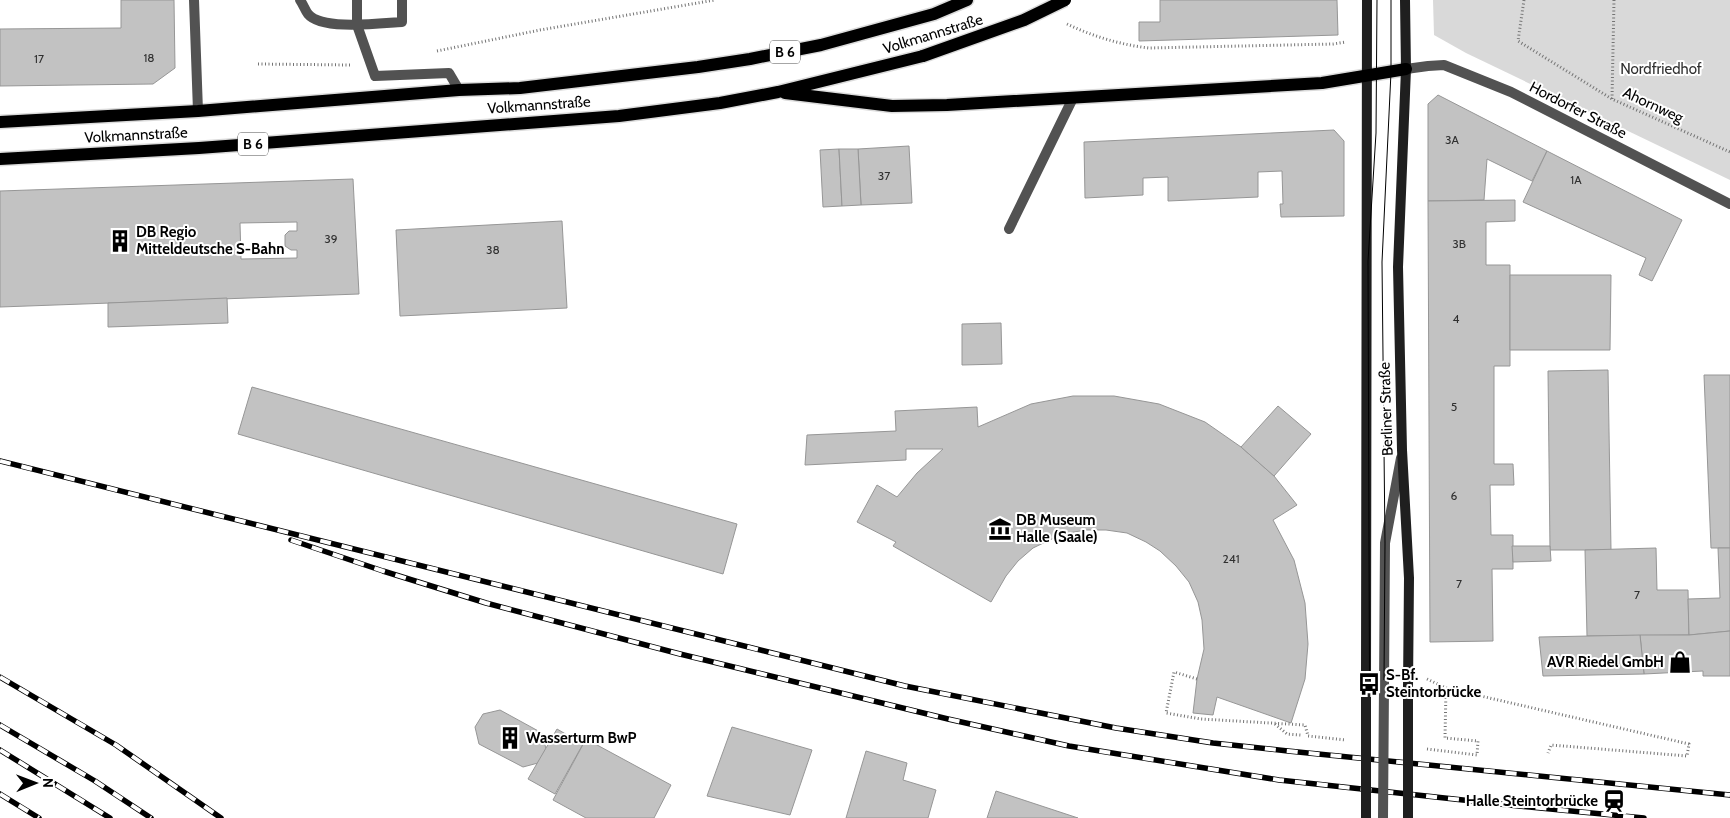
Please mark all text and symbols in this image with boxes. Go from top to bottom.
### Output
street label: Volkmannstraße [881,10,985,58]
road number: B 6 [770,41,800,64]
house number: 18 [143,50,155,65]
house number: 17 [34,51,44,66]
park label: Nordfriedhof [1620,60,1702,78]
street label: Hordorfer Straße [1526,78,1630,142]
street label: Ahornweg [1620,83,1687,127]
street label: Volkmannstraße [487,92,591,118]
street label: Volkmannstraße [84,123,188,147]
road number: B 6 [238,132,268,156]
house number: 3A [1445,132,1460,147]
house number: 37 [878,168,890,183]
house number: 1A [1570,172,1582,187]
place label: DB Regio Mitteldeutsche S-Bahn [136,223,285,258]
building icon: DB Regio Mitteldeutsche S-Bahn [107,228,133,254]
house number: 39 [324,231,338,246]
house number: 3B [1452,236,1466,251]
house number: 38 [486,242,500,257]
house number: 4 [1453,311,1460,326]
street label: Berliner Straße [1375,361,1397,456]
house number: 5 [1451,399,1457,414]
house number: 6 [1451,488,1458,503]
place label: DB Museum Halle (Saale) [1016,511,1098,546]
museum icon: DB Museum Halle (Saale) [987,516,1013,542]
house number: 241 [1222,551,1240,566]
house number: 7 [1456,576,1462,591]
house number: 7 [1634,587,1640,602]
shop icon: AVR Riedel GmbH [1667,649,1693,675]
place label: AVR Riedel GmbH [1547,653,1664,671]
place label: S-Bf. Steintorbrücke [1386,666,1481,701]
bus stop icon: S-Bf. Steintorbrücke [1356,671,1382,697]
building icon: Wasserturm BwP [497,725,523,751]
place label: Wasserturm BwP [526,729,636,747]
north arrow [10,758,60,808]
text: N [39,778,57,788]
station icon: Halle Steintorbrücke [1601,788,1627,814]
place label: Halle Steintorbrücke [1466,792,1598,810]

